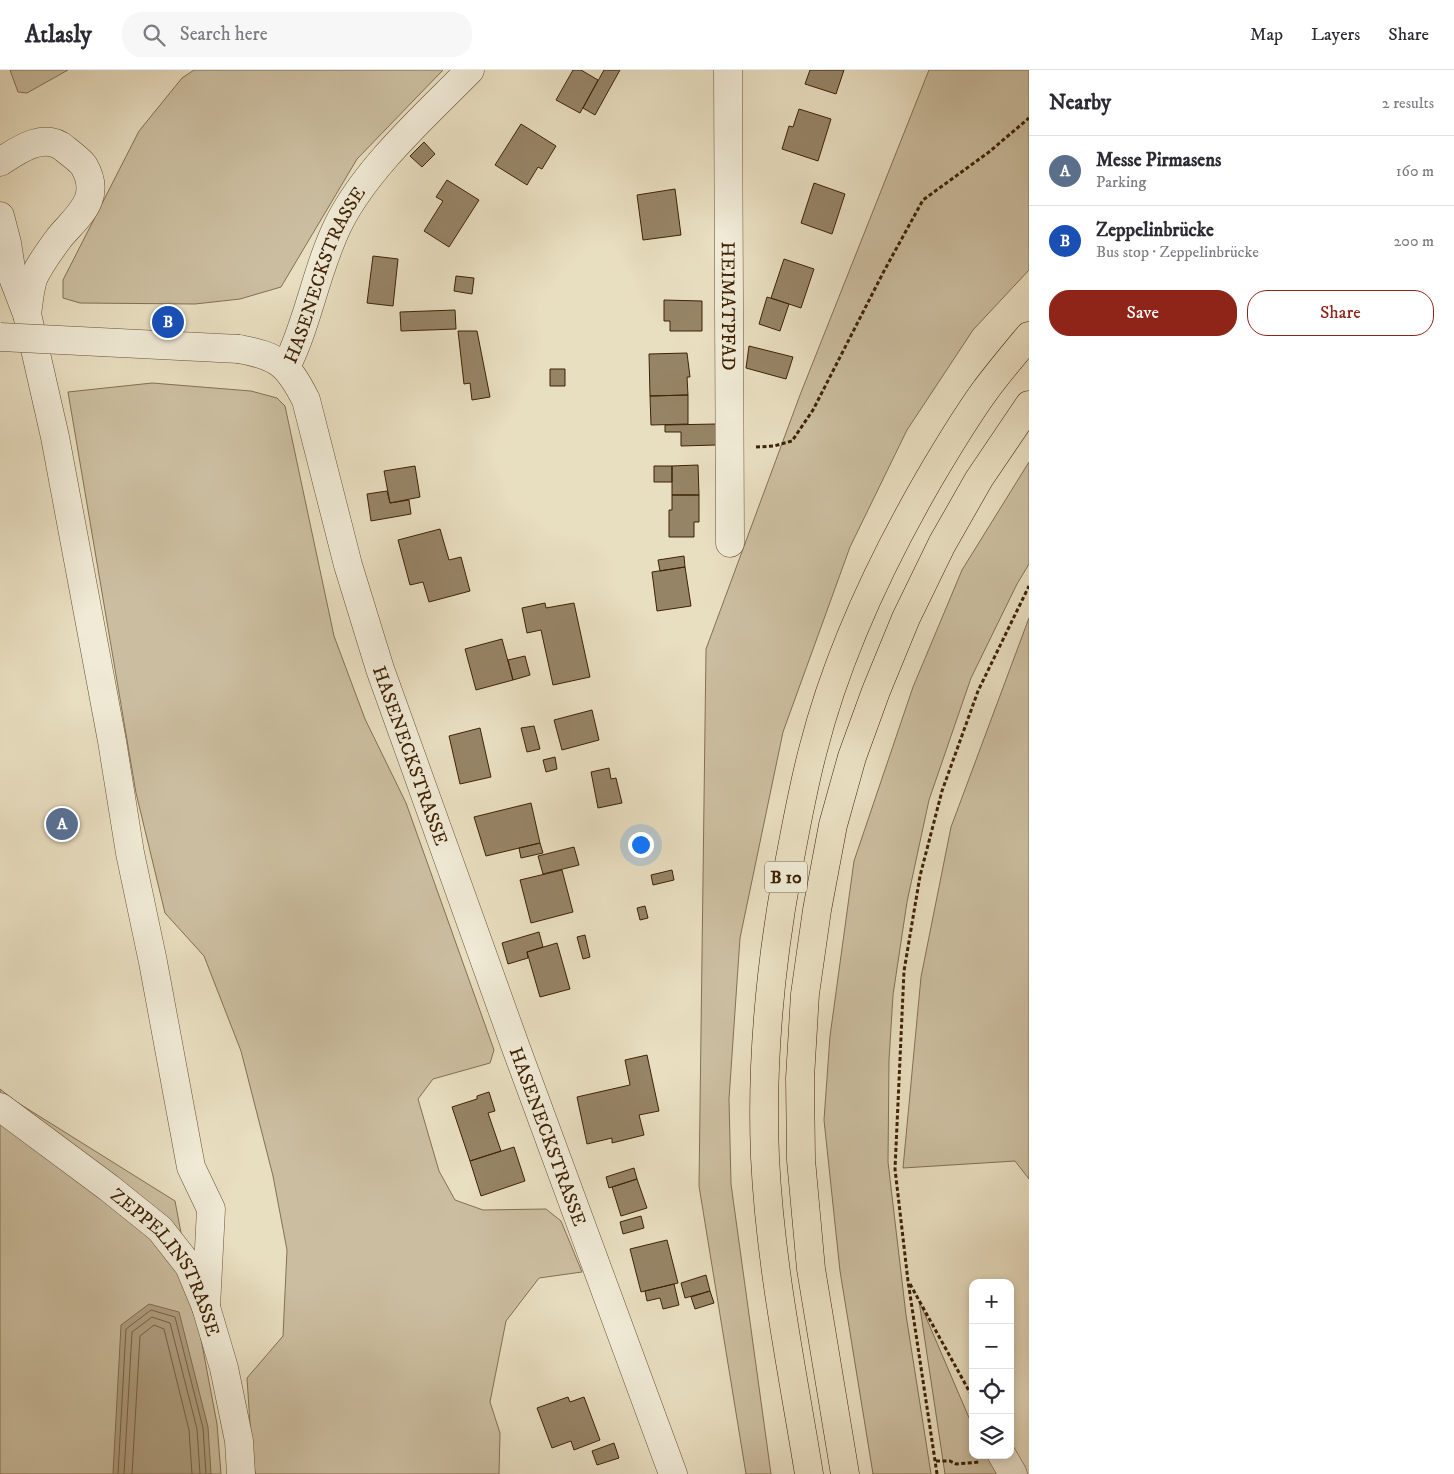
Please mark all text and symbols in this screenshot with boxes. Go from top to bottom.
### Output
search box [122,12,472,57]
text: Atlasly [25,20,92,50]
icon: search [140,21,168,49]
text: Search here [180,23,268,46]
text: Map [1250,24,1283,46]
text: Layers [1311,24,1360,46]
text: Share [1388,24,1429,46]
text: Nearby [1049,90,1111,116]
text: 2 results [1382,93,1434,113]
text: Messe Pirmasens [1096,149,1221,172]
text: A [1060,161,1070,181]
text: 160 m [1396,161,1434,181]
text: Parking [1096,172,1146,192]
street label: HASENECKSTRASSE [279,183,371,367]
text: Zeppelinbrücke [1096,219,1214,242]
text: B [1060,231,1070,251]
text: 200 m [1393,231,1434,251]
street label: HEIMATPFAD [716,241,739,371]
text: Bus stop · Zeppelinbrücke [1096,242,1259,262]
button: Save [1049,290,1237,336]
button: Share [1247,290,1434,336]
pin: B [152,303,184,341]
street label: HASENECKSTRASSE [367,663,452,849]
pin: A [46,805,78,843]
your location [628,832,654,858]
road number: B 10 [765,862,807,892]
street label: HASENECKSTRASSE [504,1044,591,1229]
street label: ZEPPELINSTRASSE [105,1184,224,1339]
map controls [969,1279,1014,1459]
button: + [969,1279,1014,1324]
button: − [969,1324,1014,1369]
button: locate [969,1369,1014,1414]
button: layers [969,1414,1014,1459]

